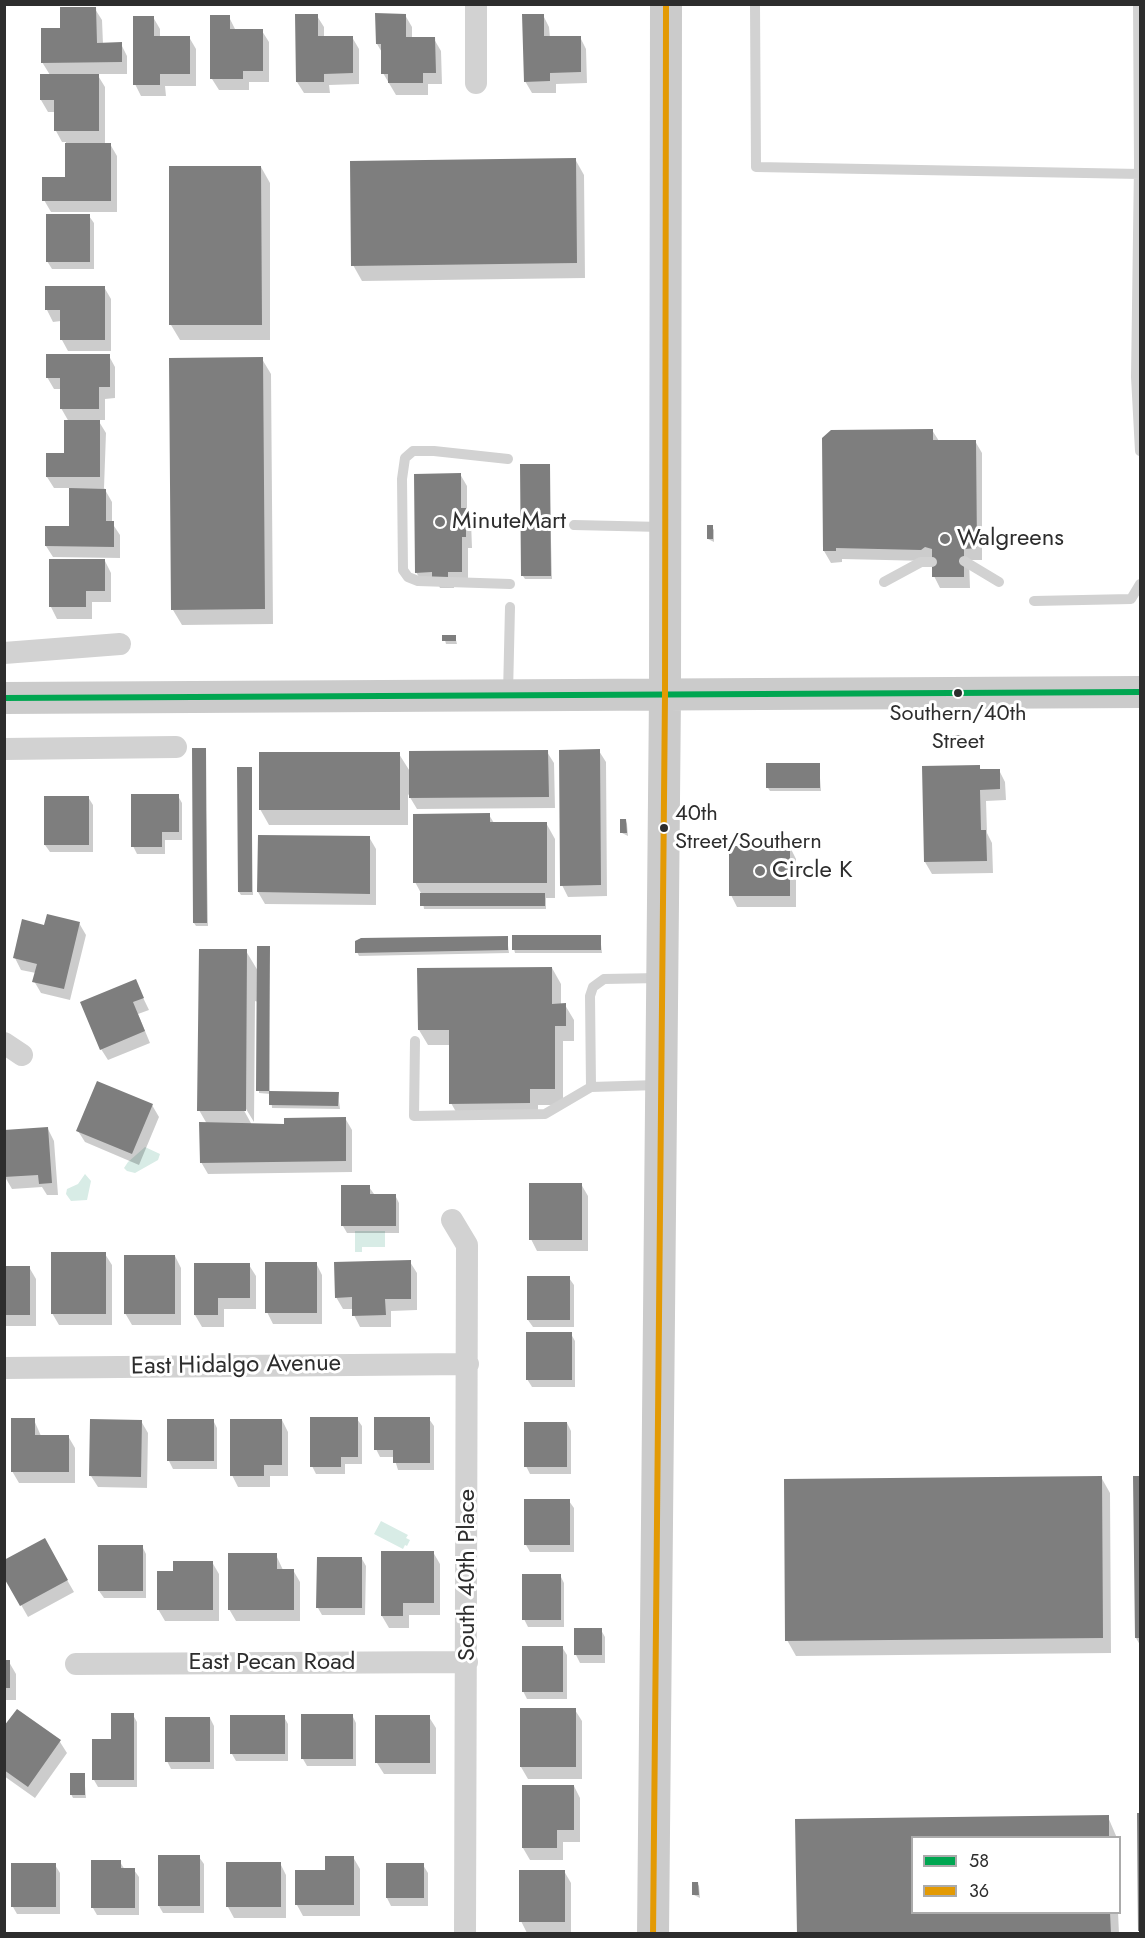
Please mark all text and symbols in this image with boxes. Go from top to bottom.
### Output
place label: MinuteMart [452,508,566,536]
marker: MinuteMart [433,515,447,529]
place label: Walgreens [957,525,1064,553]
marker: Walgreens [938,532,952,546]
marker: Southern/40th Street [952,687,964,699]
place label: Southern/40th Street [889,702,1027,754]
place label: 40th Street/Southern [675,802,822,854]
marker: 40th Street/Southern [658,822,670,834]
place label: Circle K [772,857,853,885]
marker: Circle K [753,864,767,878]
street label: East Hidalgo Avenue [131,1350,341,1382]
street label: South 40th Place [454,1489,482,1661]
street label: East Pecan Road [189,1649,355,1677]
legend [911,1836,1121,1914]
text: 58 [969,1848,989,1874]
text: 36 [969,1878,989,1904]

